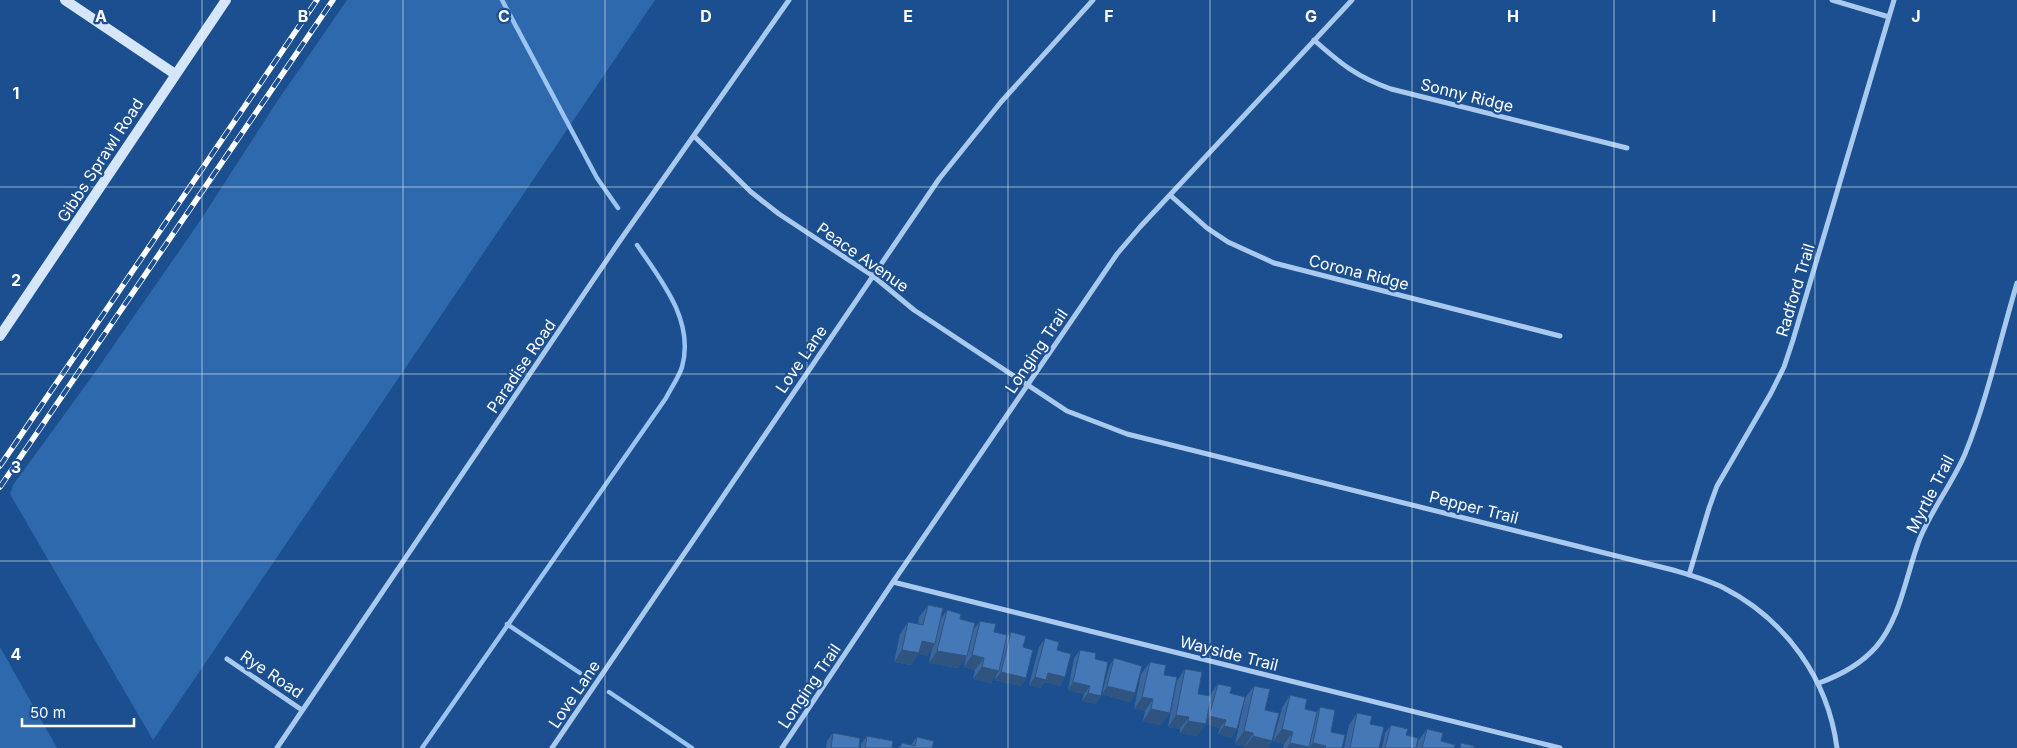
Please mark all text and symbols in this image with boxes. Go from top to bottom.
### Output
text: A [95,6,107,26]
text: B [298,6,308,26]
text: C [498,6,510,26]
text: D [700,6,712,26]
text: E [903,6,913,26]
text: F [1104,6,1114,26]
text: G [1305,6,1317,26]
text: H [1507,6,1519,26]
text: I [1712,6,1716,26]
text: J [1911,6,1921,26]
street label: Sonny Ridge [1418,74,1516,116]
text: 1 [13,83,19,103]
street label: Gibbs Sprawl Road [53,94,147,226]
street label: Peace Avenue [813,218,913,296]
street label: Radford Trail [1771,241,1819,339]
street label: Corona Ridge [1307,250,1411,294]
text: 2 [11,270,21,290]
street label: Longing Trail [1000,305,1072,397]
street label: Paradise Road [482,315,560,417]
street label: Love Lane [771,321,831,397]
street label: Myrtle Trail [1902,452,1958,536]
text: 3 [11,457,21,477]
street label: Pepper Trail [1427,486,1521,528]
street label: Wayside Trail [1178,631,1280,675]
street label: Longing Trail [773,640,845,732]
text: 4 [11,644,22,664]
street label: Rye Road [237,646,307,702]
street label: Love Lane [544,656,604,732]
scale bar [22,696,135,728]
text: 50 m [30,703,66,722]

